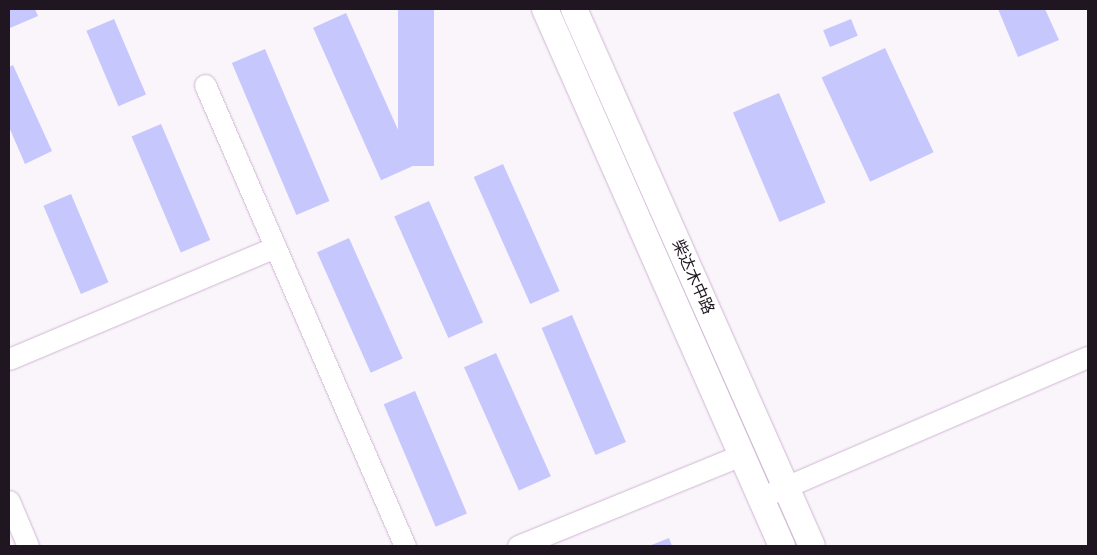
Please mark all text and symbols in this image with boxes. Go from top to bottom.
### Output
street label: 柴达木中路 [668,237,718,317]

